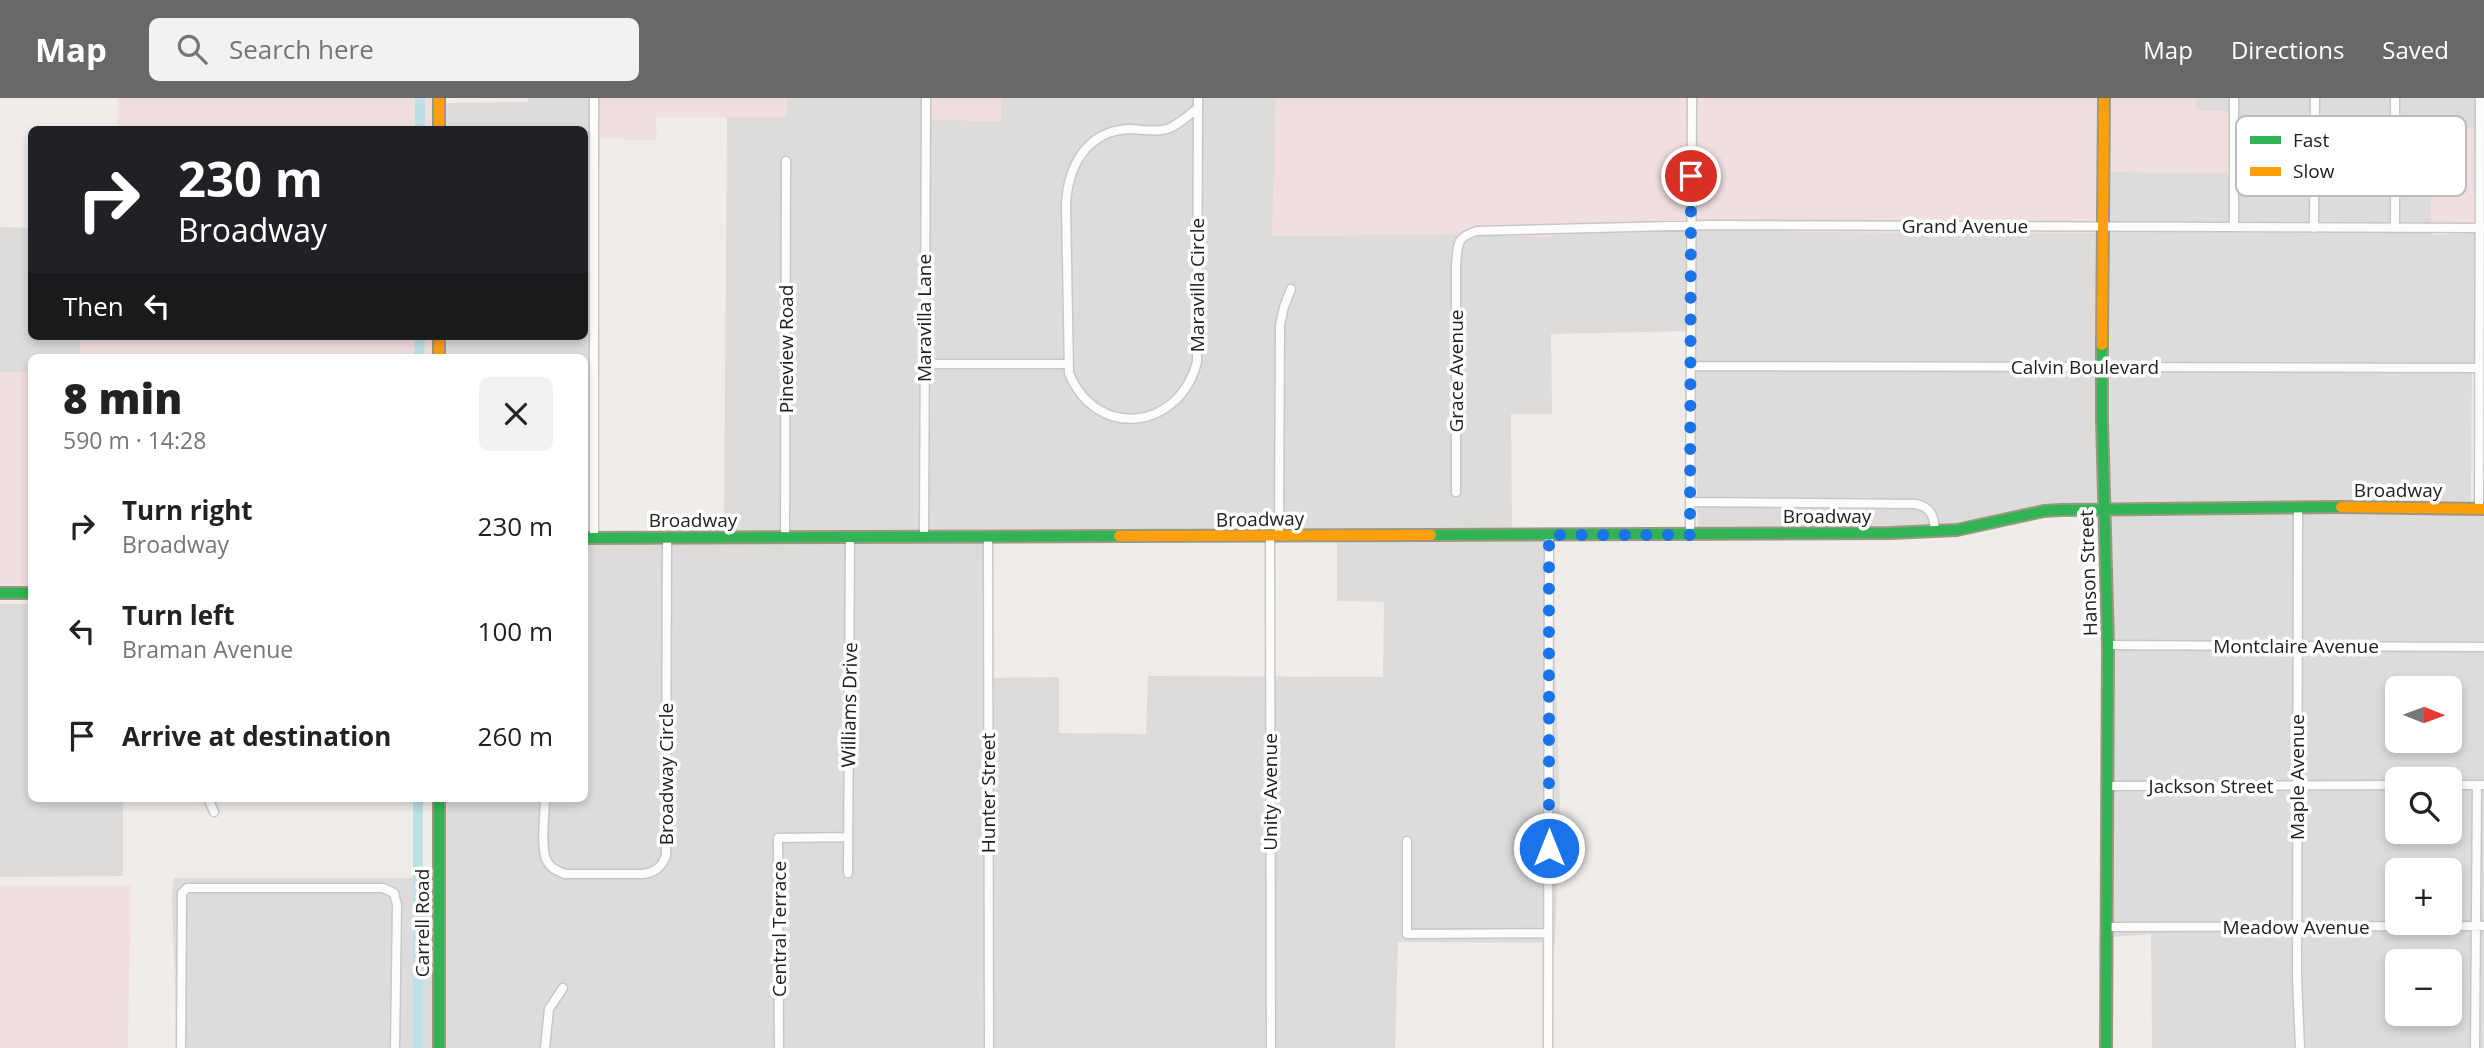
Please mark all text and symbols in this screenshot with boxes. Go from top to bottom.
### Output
search box [149,18,639,81]
text: Map [35,27,107,72]
icon: search [173,30,211,68]
text: Search here [229,31,374,67]
text: Map [2143,33,2193,66]
text: Directions [2231,33,2344,66]
text: Saved [2382,33,2449,66]
legend [2236,116,2466,196]
text: Fast [2293,127,2329,153]
text: 230 m [178,145,323,211]
pin [1661,146,1721,206]
icon: right [63,154,154,245]
icon: arrive [1672,157,1710,195]
text: Slow [2293,158,2335,184]
text: Broadway [178,208,327,251]
street label: Grand Avenue [1902,213,2028,239]
street label: Maravilla Circle [1184,218,1210,352]
street label: Maravilla Lane [911,254,937,382]
street label: Pineview Road [773,285,799,413]
icon: left [138,287,176,325]
text: Then [63,288,124,324]
street label: Grace Avenue [1443,310,1469,433]
street label: Calvin Boulevard [2011,354,2159,380]
text: 8 min [63,369,182,426]
button: close [479,377,553,451]
text: 590 m · 14:28 [63,424,206,456]
street label: Broadway [2354,477,2443,503]
text: Turn right [122,492,253,528]
street label: Broadway [1783,503,1872,529]
street label: Broadway [1216,505,1305,533]
icon: right [63,507,101,545]
street label: Broadway [649,507,738,533]
text: 230 m [478,508,553,544]
street label: Hanson Street [2073,509,2103,637]
text: Broadway [122,528,229,560]
text: Turn left [122,597,234,633]
icon: left [63,612,101,650]
text: 100 m [478,613,553,649]
text: Braman Avenue [122,633,293,665]
street label: Montclaire Avenue [2213,633,2379,659]
street label: Williams Drive [835,642,863,768]
north arrow [2385,676,2462,752]
map controls [2385,676,2462,1026]
street label: Broadway Circle [653,703,679,845]
street label: Maple Avenue [2284,714,2310,840]
icon: arrive [63,717,101,755]
text: Arrive at destination [122,718,391,754]
text: 260 m [478,718,553,754]
street label: Hunter Street [975,733,1001,853]
street label: Unity Avenue [1257,733,1283,851]
button: search [2385,767,2462,844]
street label: Jackson Street [2147,773,2274,799]
position arrow [1512,811,1586,885]
button: + [2385,858,2462,935]
street label: Central Terrace [766,861,792,997]
street label: Carrell Road [409,869,435,977]
street label: Meadow Avenue [2222,914,2370,940]
button: − [2385,949,2462,1026]

